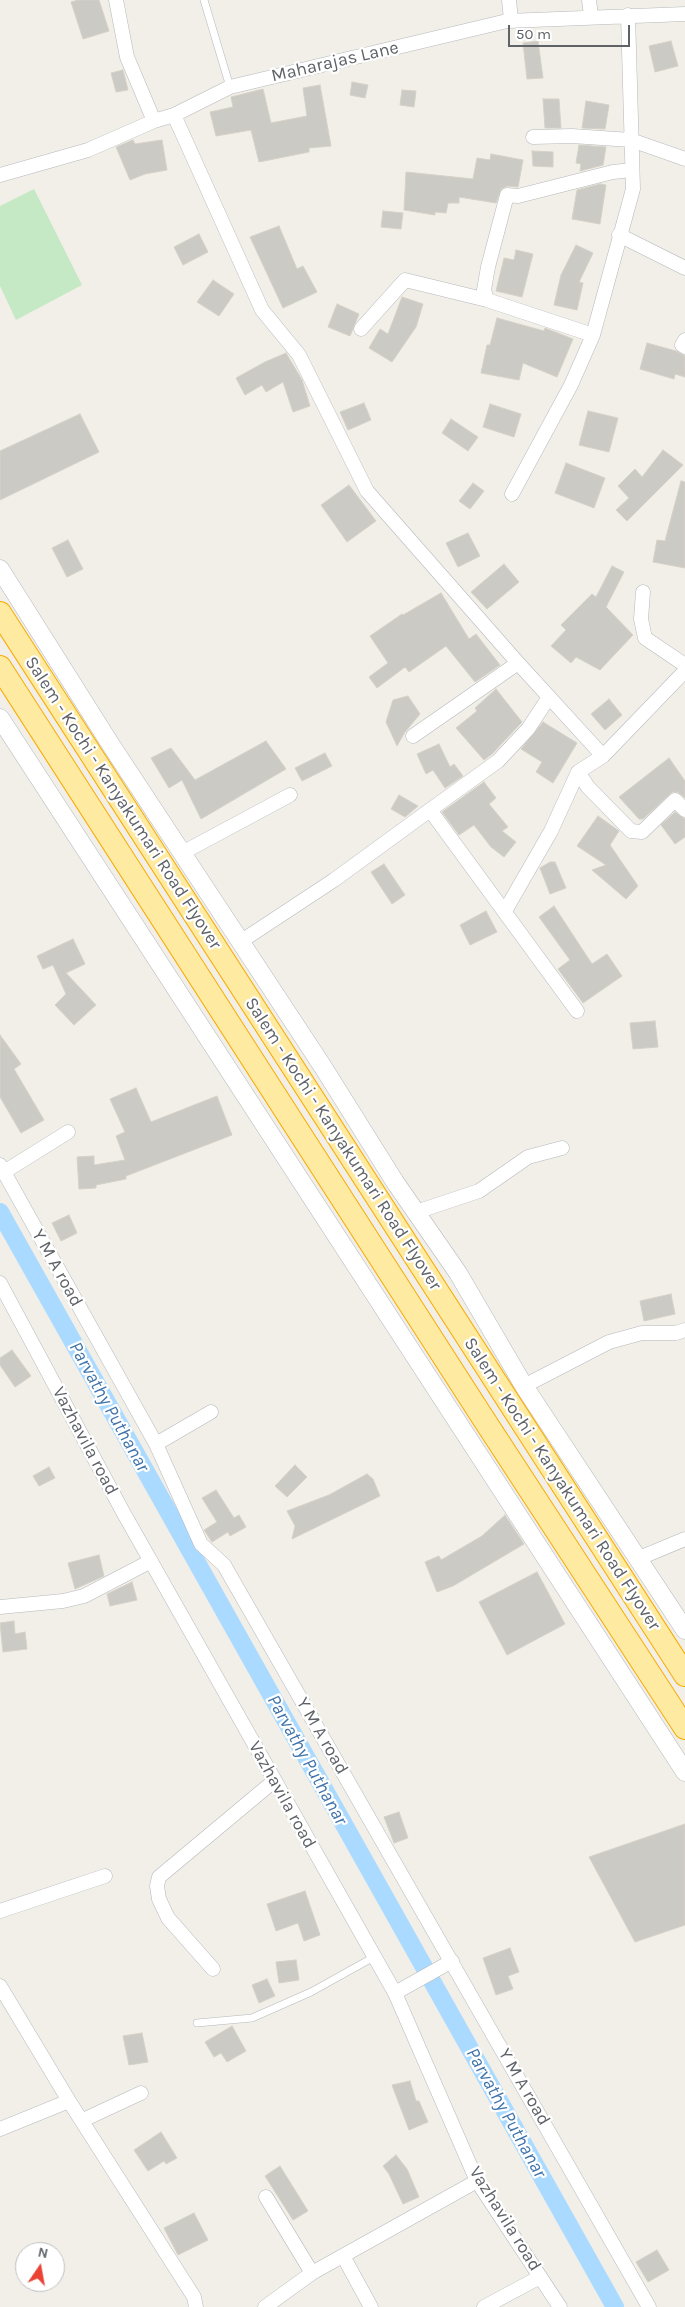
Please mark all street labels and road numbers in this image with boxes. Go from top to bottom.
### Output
street label: Maharajas Lane [269,37,401,87]
street label: Salem - Kochi - Kanyakumari Road Flyover [20,652,226,954]
street label: Salem - Kochi - Kanyakumari Road Flyover [240,993,446,1295]
street label: Y M A road [27,1226,87,1310]
street label: Salem - Kochi - Kanyakumari Road Flyover [459,1333,665,1635]
street label: Vazhavila road [47,1383,123,1499]
street label: Y M A road [291,1694,353,1778]
street label: Vazhavila road [244,1738,320,1852]
street label: Y M A road [493,2045,555,2129]
street label: Vazhavila road [464,2163,546,2275]

